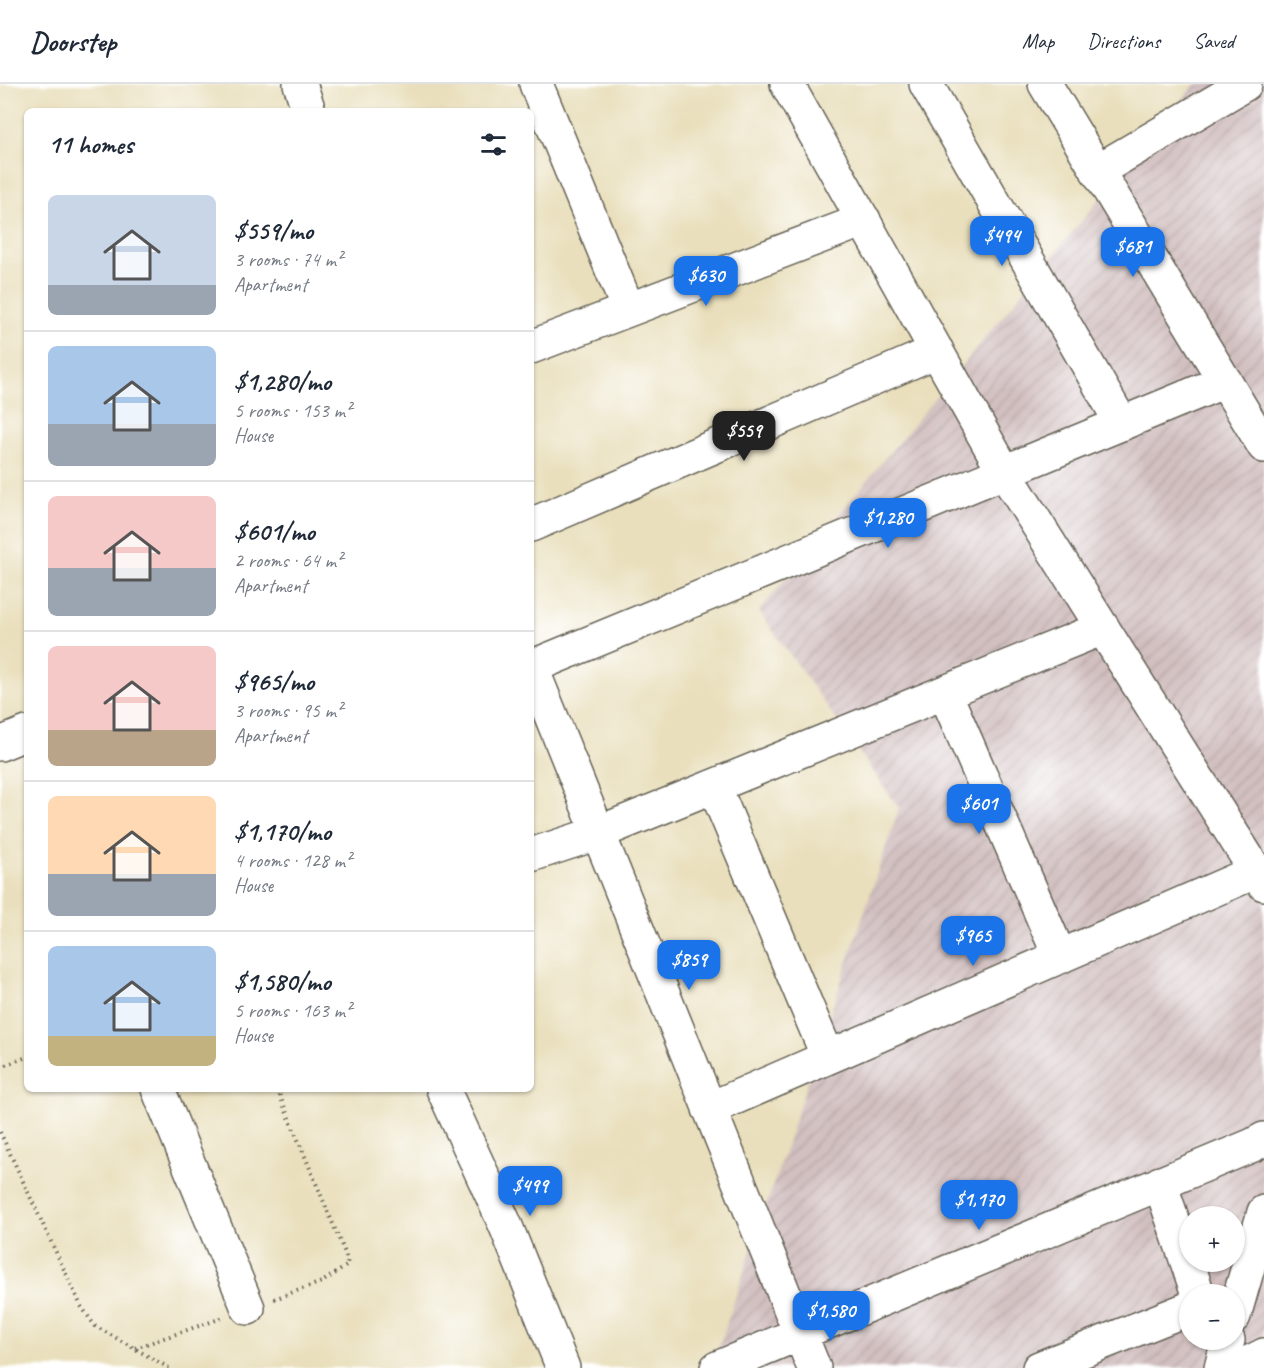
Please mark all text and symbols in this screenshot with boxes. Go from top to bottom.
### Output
text: Doorstep [30,24,116,59]
text: Map [1022,28,1054,54]
text: Directions [1087,28,1160,54]
text: Saved [1193,28,1234,54]
text: 11 homes [48,128,133,161]
icon: filters [477,128,510,161]
text: $559/mo [234,214,313,247]
pin: $494 [966,216,1038,267]
icon: home [96,219,168,291]
text: $494 [984,223,1020,248]
pin: $681 [1097,227,1169,278]
text: $681 [1115,234,1151,259]
text: 3 rooms · 74 m² [234,247,342,272]
pin: $630 [670,256,742,307]
text: $630 [688,263,724,288]
text: Apartment [234,272,307,297]
text: $1,280/mo [234,365,331,398]
icon: home [96,370,168,442]
text: 5 rooms · 153 m² [234,398,351,423]
pin: $559 [708,411,780,462]
text: $559 [726,418,762,443]
text: House [234,423,273,448]
pin: $1,280 [839,498,937,549]
text: $1,280 [864,505,912,530]
text: $601/mo [234,515,315,548]
icon: home [96,520,168,592]
text: 2 rooms · 64 m² [234,548,342,573]
text: Apartment [234,573,307,598]
text: $965/mo [234,665,314,698]
icon: home [96,670,168,742]
text: 3 rooms · 95 m² [234,698,342,723]
text: Apartment [234,723,307,748]
pin: $601 [943,784,1015,835]
text: $601 [961,791,997,816]
text: $1,170/mo [234,815,331,848]
icon: home [96,820,168,892]
text: 4 rooms · 128 m² [234,848,351,873]
text: House [234,873,273,898]
pin: $965 [937,916,1009,967]
text: $965 [955,923,991,948]
pin: $859 [653,940,725,991]
text: $859 [671,947,707,972]
text: $1,580/mo [234,965,331,998]
icon: home [96,970,168,1042]
text: 5 rooms · 163 m² [234,998,351,1023]
text: House [234,1023,273,1048]
pin: $499 [494,1166,566,1217]
text: $499 [512,1173,548,1198]
pin: $1,170 [930,1180,1028,1231]
text: $1,170 [955,1187,1003,1212]
map controls [1179,1206,1245,1350]
button: + [1179,1206,1245,1272]
button: − [1179,1284,1245,1350]
pin: $1,580 [782,1291,880,1342]
text: $1,580 [807,1298,855,1323]

